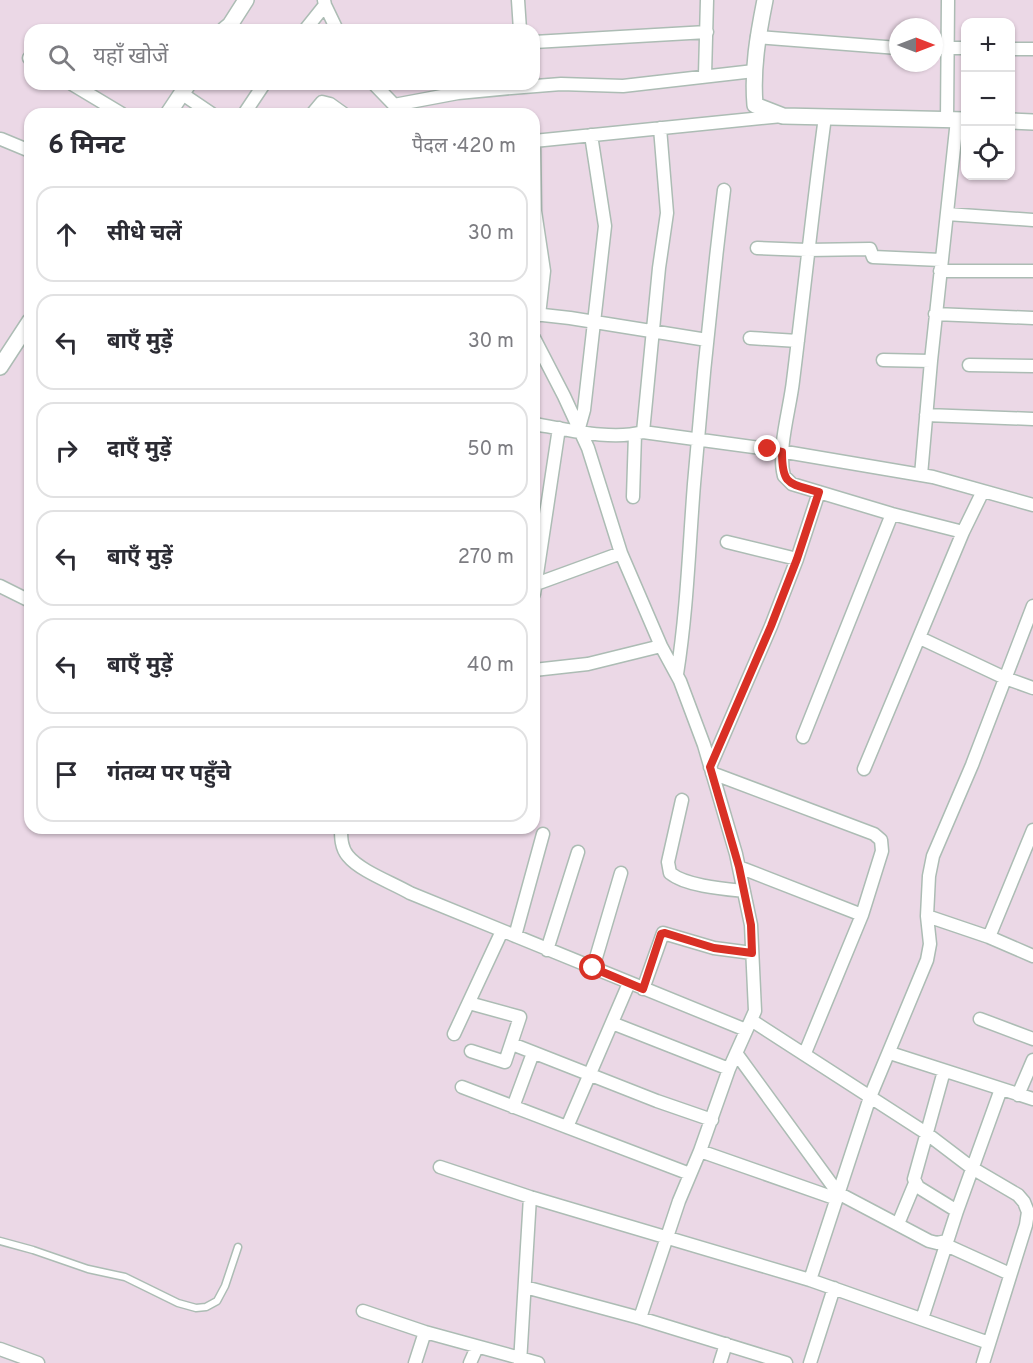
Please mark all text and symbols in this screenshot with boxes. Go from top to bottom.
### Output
north arrow [889,18,943,72]
map controls [961,18,1015,180]
button: + [961,18,1015,72]
search box [24,24,540,90]
icon: search [45,41,78,74]
text: यहाँ खोजें [93,44,168,71]
button: − [961,72,1015,126]
button: locate [961,126,1015,180]
text: 6 मिनट [48,130,125,163]
text: पैदल · 420 m [412,134,516,160]
icon: ahead [50,218,83,251]
text: सीधे चलें [107,221,182,248]
text: 30 m [468,221,514,247]
icon: left [50,326,83,359]
text: बाएँ मुड़ें [107,329,173,356]
text: 30 m [468,329,514,355]
icon: right [50,434,83,467]
route end [754,435,780,461]
text: दाएँ मुड़ें [107,437,172,464]
text: 50 m [467,437,514,463]
icon: left [50,542,83,575]
text: बाएँ मुड़ें [107,545,173,572]
text: 270 m [458,545,514,571]
icon: left [50,650,83,683]
text: बाएँ मुड़ें [107,653,173,680]
text: 40 m [467,653,514,679]
icon: arrive [50,758,83,791]
text: गंतव्य पर पहुँचे [107,761,231,788]
route start [579,954,605,980]

